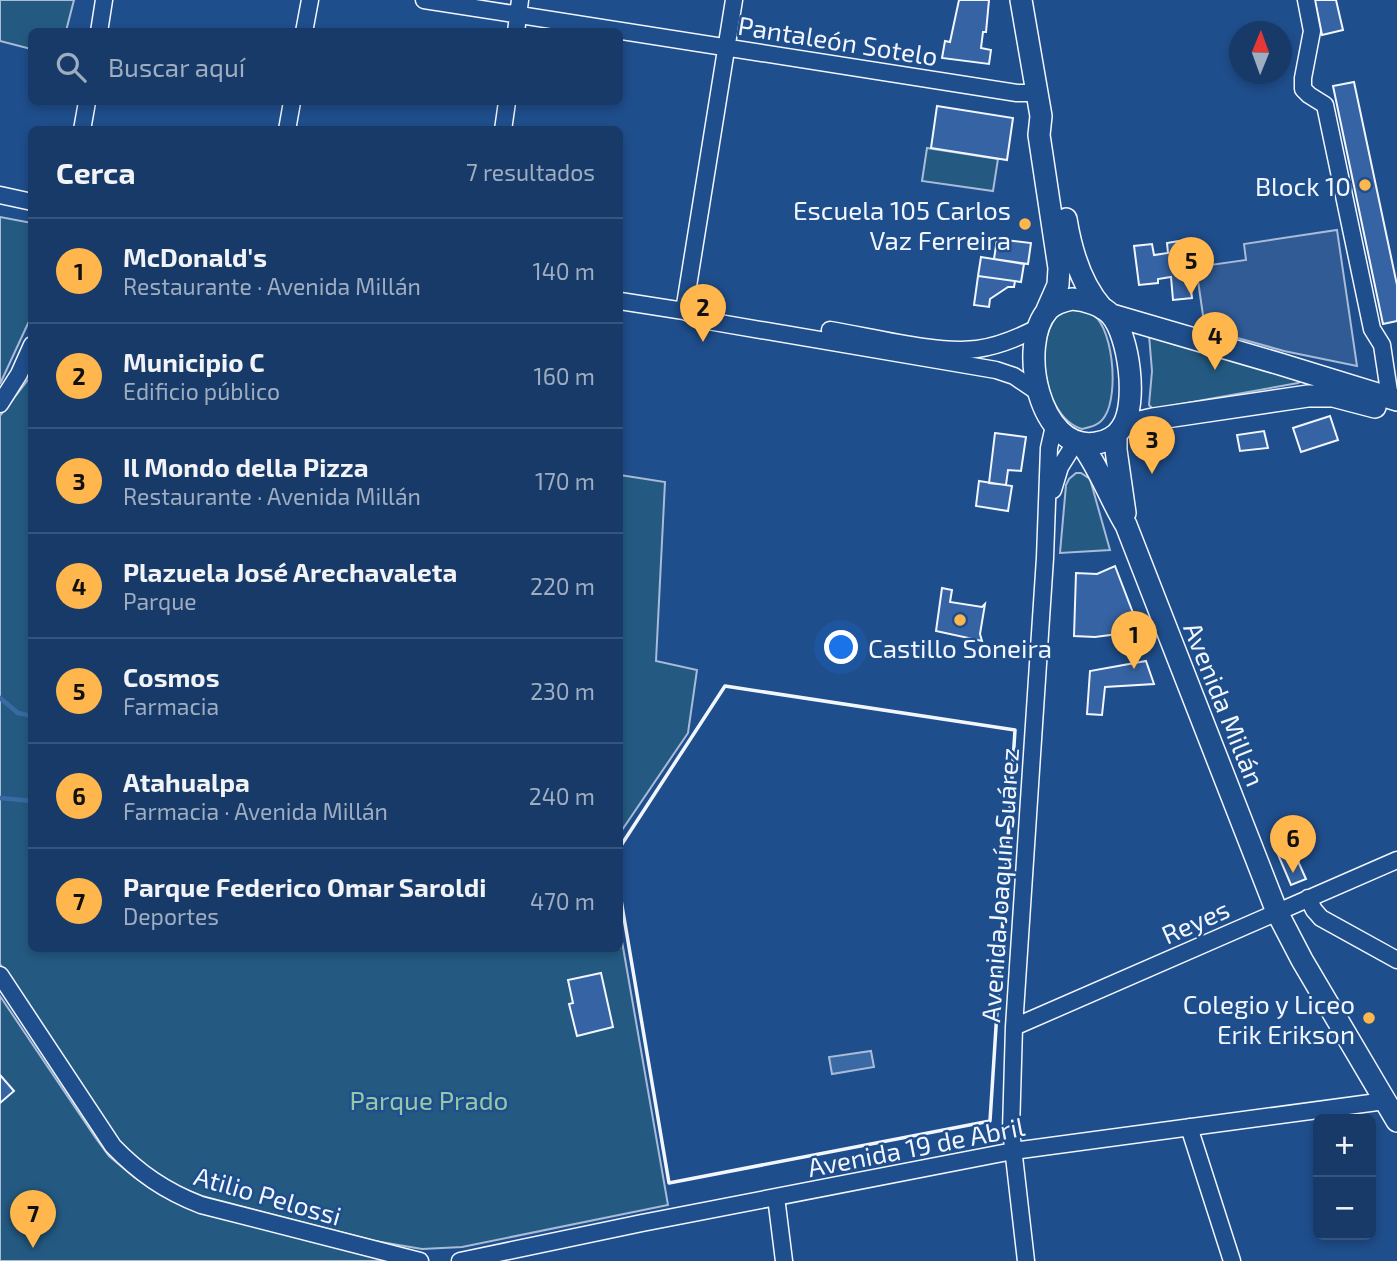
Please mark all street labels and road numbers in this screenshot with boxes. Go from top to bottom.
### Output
street label: Pantaleón Sotelo [736,9,940,71]
street label: Avenida Millán [1178,618,1272,790]
street label: Avenida Joaquín Suárez [974,747,1024,1023]
street label: Reyes [1156,892,1234,950]
street label: Avenida 19 de Abril [805,1110,1027,1182]
street label: Atilio Pelossi [191,1159,345,1231]

